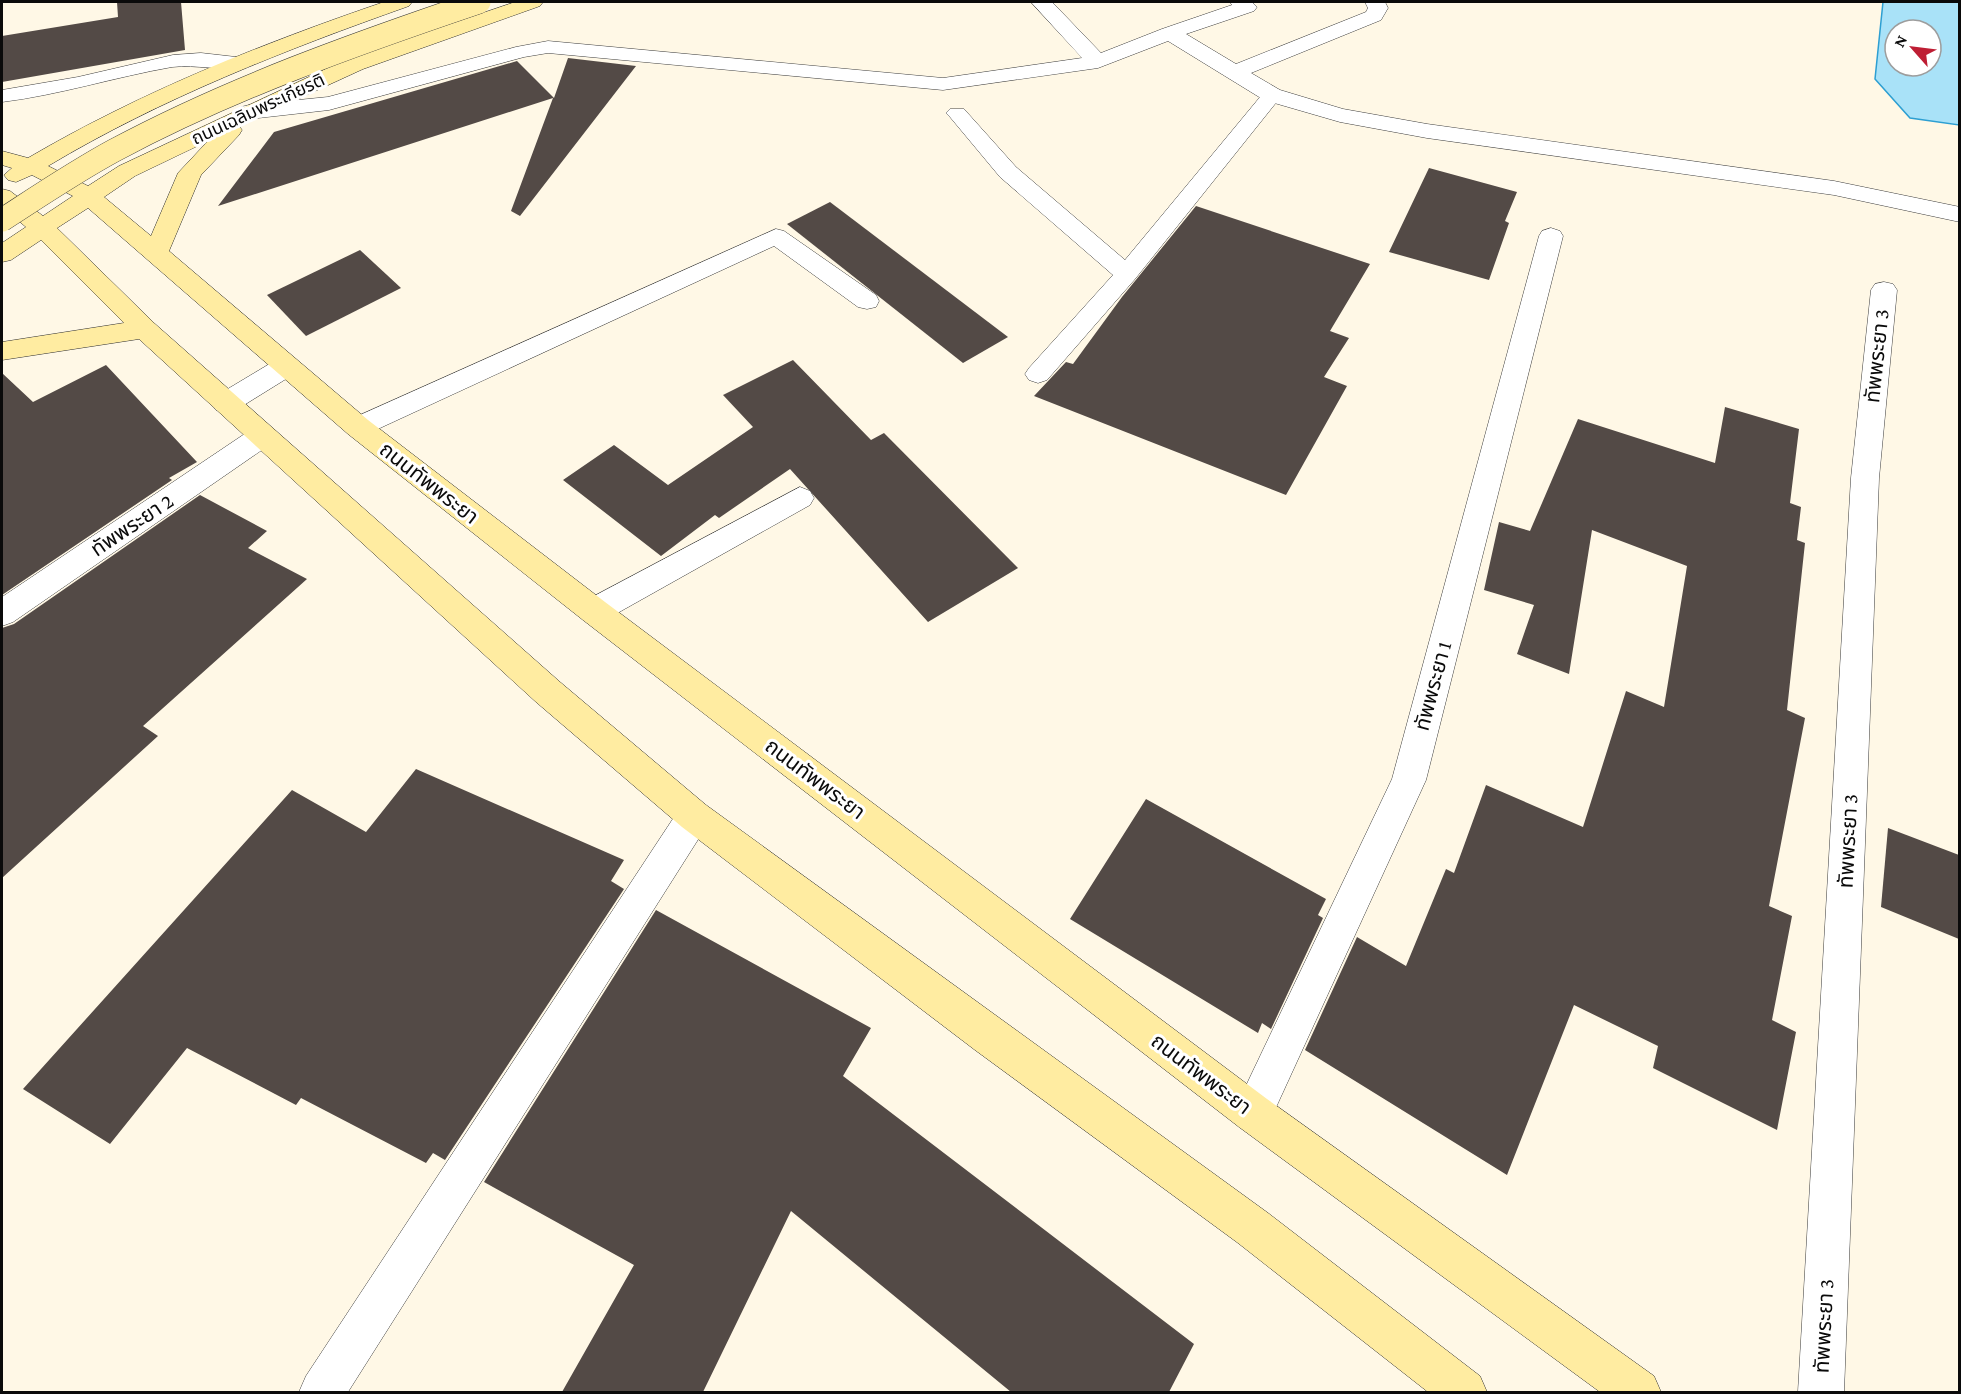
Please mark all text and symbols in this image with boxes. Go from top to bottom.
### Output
north arrow [1883,18,1943,78]
text: N [1890,32,1910,50]
street label: ถนนเฉลิมพระเกียรติ [188,69,328,149]
street label: ทัพพระยา 3 [1860,308,1894,404]
street label: ถนนทัพพระยา [375,437,483,529]
street label: ทัพพระยา 2 [86,489,178,561]
street label: ทัพพระยา 1 [1410,639,1456,733]
street label: ถนนทัพพระยา [760,734,870,824]
street label: ทัพพระยา 3 [1834,793,1862,889]
street label: ถนนทัพพระยา [1146,1029,1256,1119]
street label: ทัพพระยา 3 [1810,1278,1838,1374]

